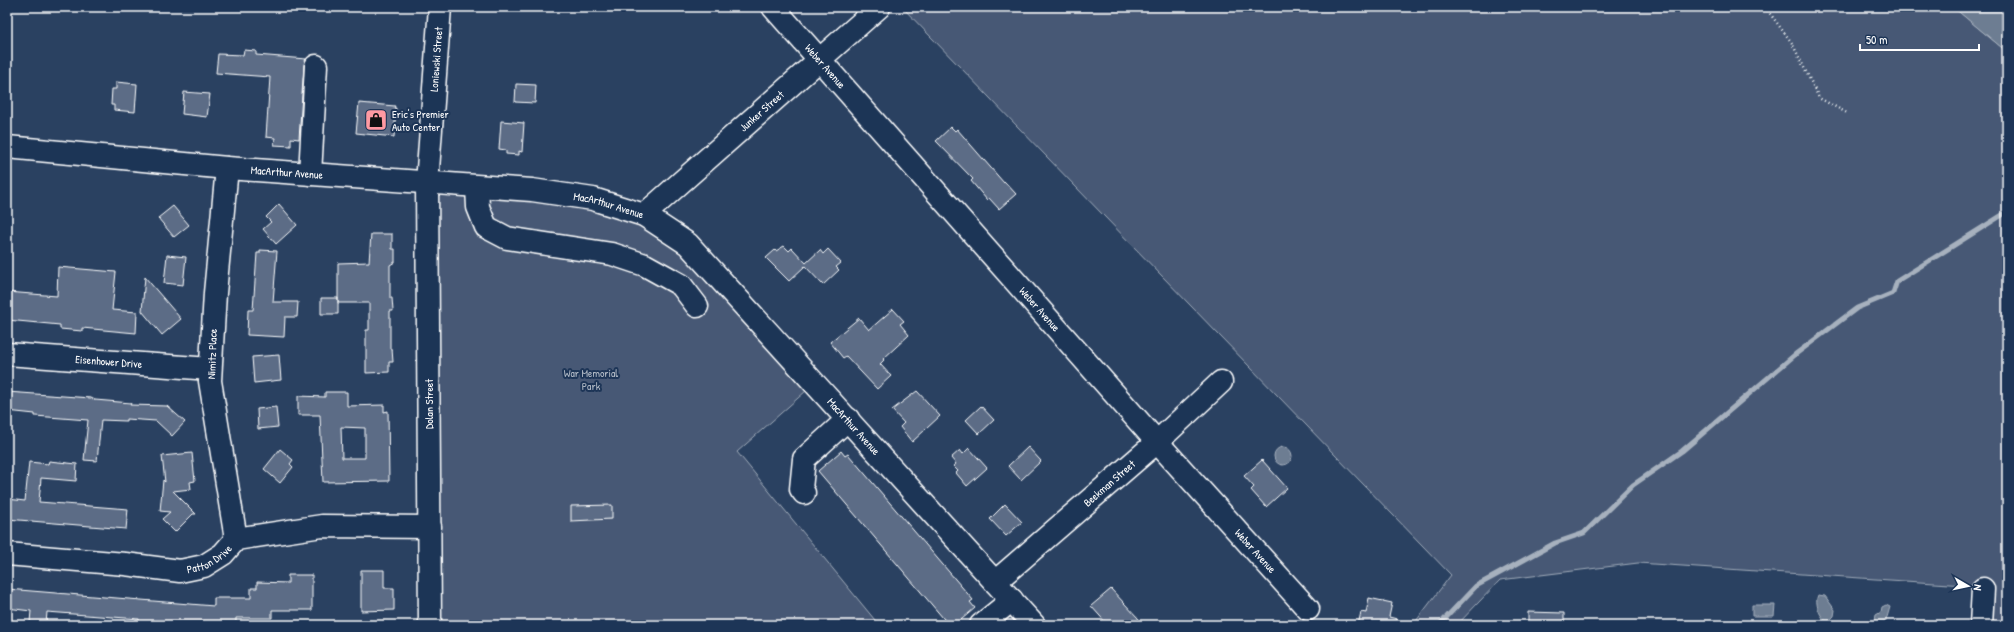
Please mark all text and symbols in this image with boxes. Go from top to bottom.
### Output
street label: Loniewski Street [427,26,446,92]
scale bar [1860,26,1979,52]
text: 50 m [1866,31,1887,48]
street label: Weber Avenue [802,41,849,92]
street label: Junker Street [736,87,787,134]
shop icon: Eric's Premier Auto Center [363,107,389,133]
place label: Eric's Premier Auto Center [392,107,450,134]
street label: MacArthur Avenue [250,163,324,182]
street label: MacArthur Avenue [573,189,646,222]
street label: Weber Avenue [1016,284,1064,335]
street label: Nimitz Place [204,328,220,379]
street label: Eisenhower Drive [75,352,143,371]
park label: War Memorial Park [564,366,618,393]
street label: Dolan Street [422,379,436,429]
street label: MacArthur Avenue [824,395,884,458]
street label: Beekman Street [1080,457,1138,509]
street label: Weber Avenue [1232,526,1279,576]
street label: Patton Drive [186,541,235,576]
north arrow [1948,566,1988,606]
text: N [1970,584,1985,592]

